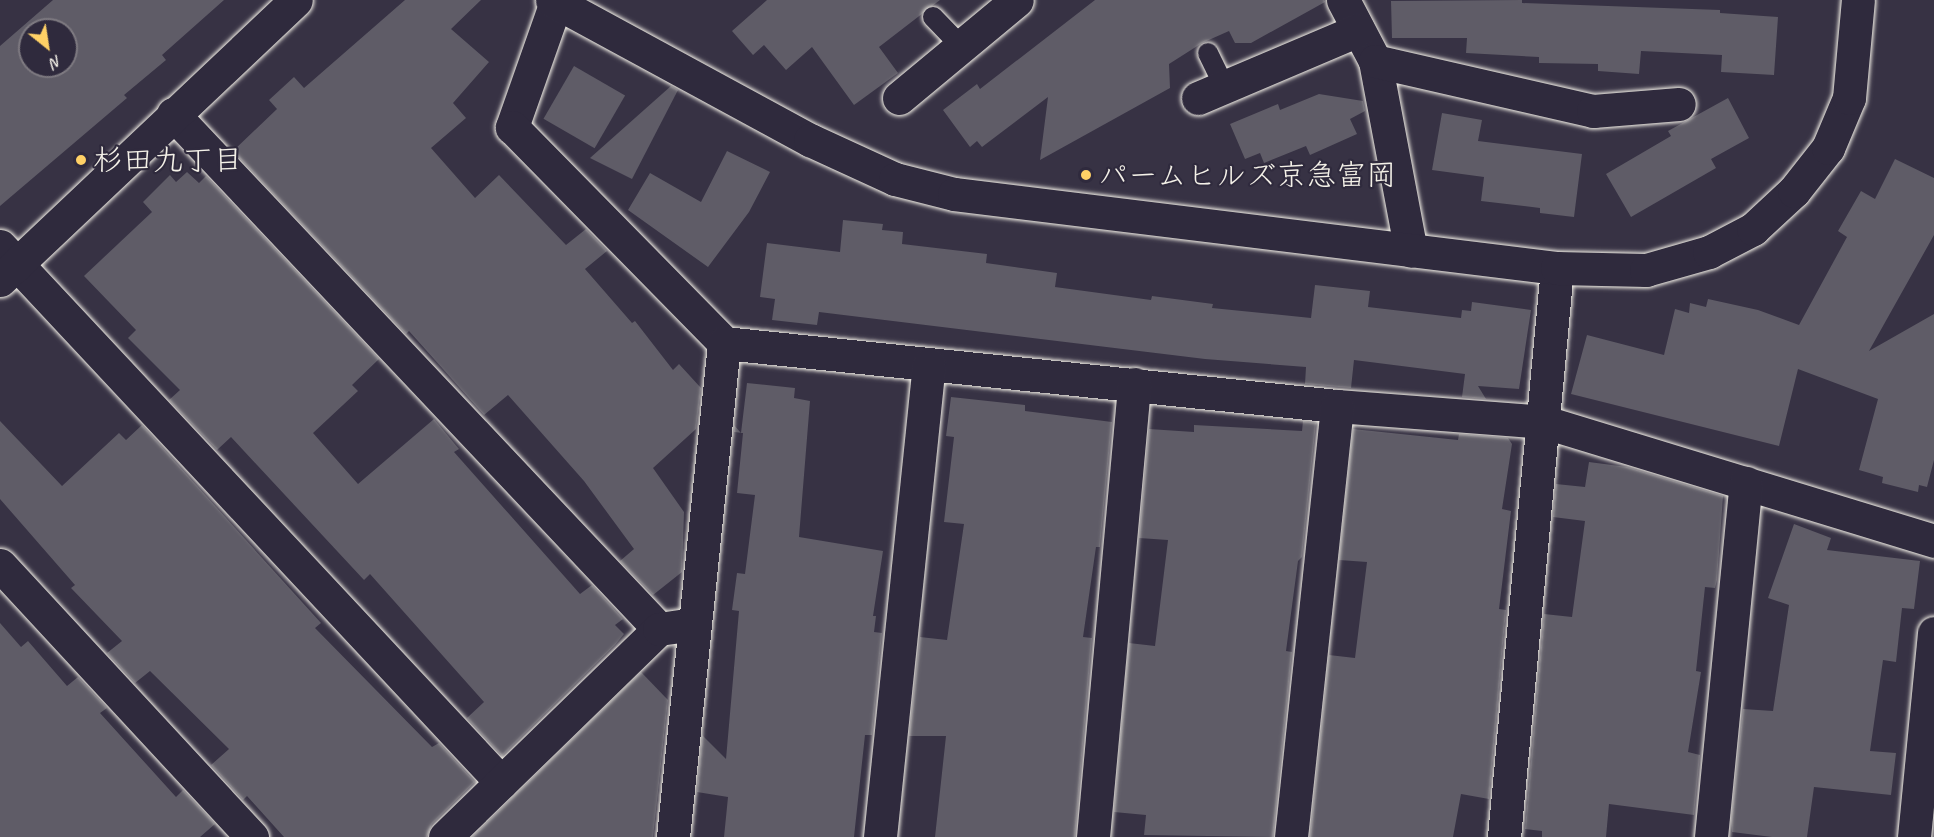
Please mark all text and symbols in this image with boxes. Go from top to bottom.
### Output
north arrow [18,18,78,78]
text: N [47,51,65,73]
place label: 杉田九丁目 [93,142,243,178]
marker: 杉田九丁目 [74,153,88,167]
place label: パームヒルズ京急富岡 [1098,157,1398,193]
marker: パームヒルズ京急富岡 [1079,168,1093,182]

